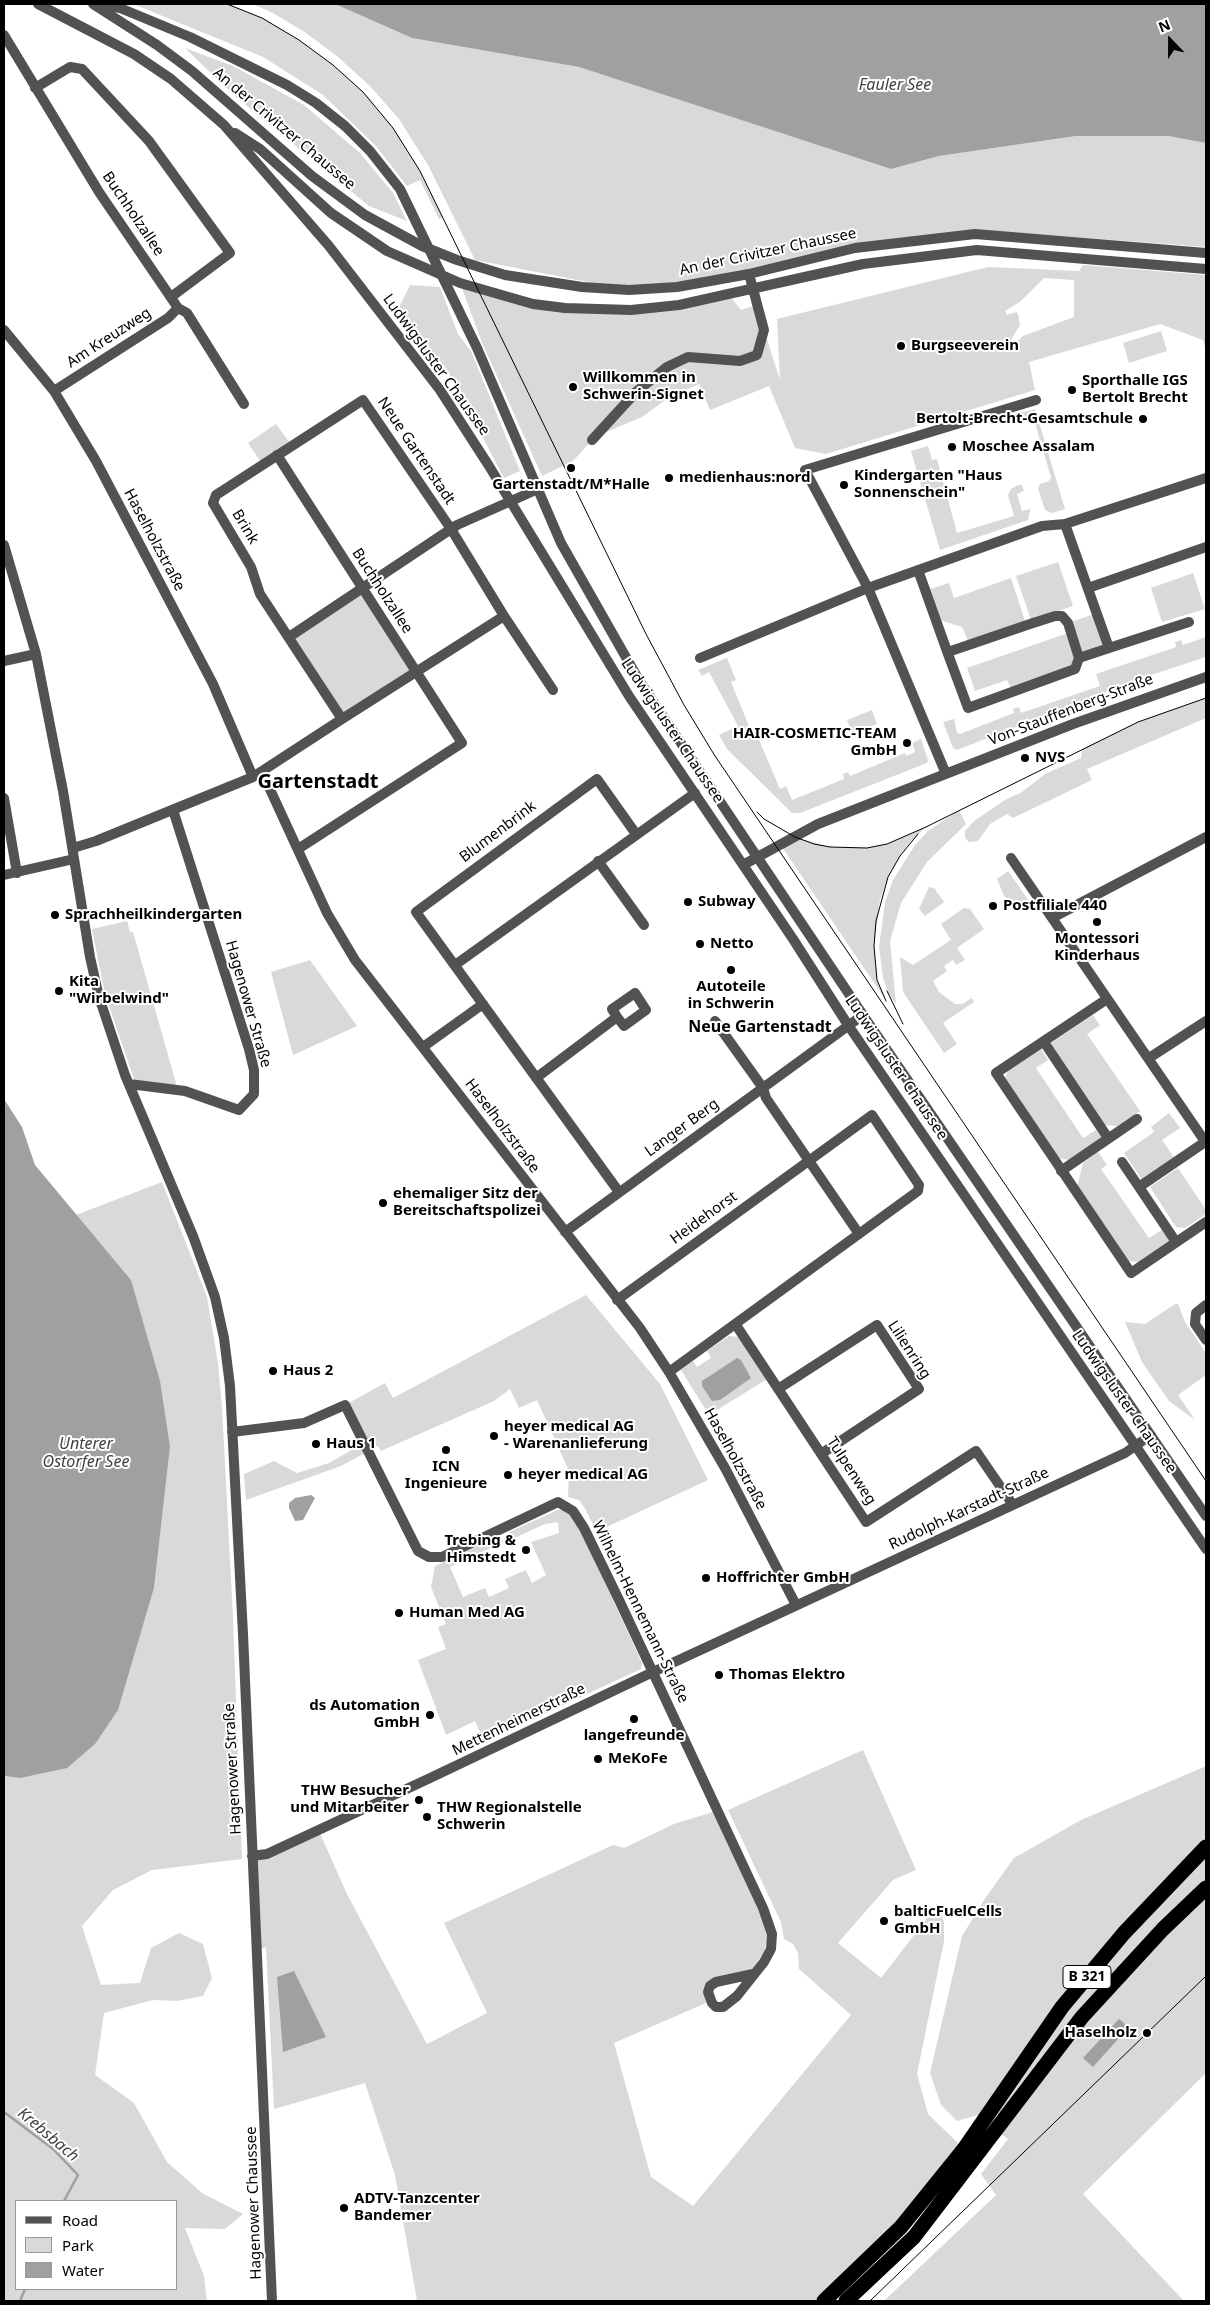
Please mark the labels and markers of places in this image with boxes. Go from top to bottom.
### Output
place label: Burgseeverein [911,337,1019,355]
marker: Burgseeverein [895,340,907,352]
place label: Willkommen in Schwerin-Signet [583,369,704,404]
place label: Sporthalle IGS Bertolt Brecht [1082,372,1188,407]
marker: Willkommen in Schwerin-Signet [567,381,579,393]
marker: Sporthalle IGS Bertolt Brecht [1066,384,1078,396]
place label: Bertolt-Brecht-Gesamtschule [916,410,1133,428]
marker: Bertolt-Brecht-Gesamtschule [1137,413,1149,425]
place label: Moschee Assalam [962,438,1095,456]
marker: Moschee Assalam [946,441,958,453]
marker: Gartenstadt/M*Halle [565,462,577,474]
place label: Kindergarten "Haus Sonnenschein" [854,467,1002,502]
place label: medienhaus:nord [679,469,810,487]
marker: medienhaus:nord [663,472,675,484]
place label: Gartenstadt/M*Halle [492,476,650,494]
marker: Kindergarten "Haus Sonnenschein" [838,479,850,491]
place label: HAIR-COSMETIC-TEAM GmbH [733,725,897,760]
marker: HAIR-COSMETIC-TEAM GmbH [901,737,913,749]
place label: NVS [1035,749,1065,767]
marker: NVS [1019,752,1031,764]
place label: Subway [698,893,756,911]
marker: Subway [682,896,694,908]
place label: Postfiliale 440 [1003,897,1107,915]
marker: Postfiliale 440 [987,900,999,912]
place label: Sprachheilkindergarten [65,906,242,924]
marker: Sprachheilkindergarten [49,909,61,921]
marker: Montessori Kinderhaus [1091,916,1103,928]
place label: Montessori Kinderhaus [1054,930,1140,965]
place label: Netto [710,935,754,953]
marker: Netto [694,938,706,950]
marker: Autoteile in Schwerin [725,964,737,976]
place label: Kita "Wirbelwind" [69,973,169,1008]
place label: Autoteile in Schwerin [688,978,774,1013]
marker: Kita "Wirbelwind" [53,985,65,997]
place label: ehemaliger Sitz der Bereitschaftspolizei [393,1185,541,1220]
marker: ehemaliger Sitz der Bereitschaftspolizei [377,1197,389,1209]
place label: Haus 2 [283,1362,333,1380]
marker: Haus 2 [267,1365,279,1377]
place label: heyer medical AG - Warenanlieferung [504,1418,648,1453]
marker: heyer medical AG - Warenanlieferung [488,1430,500,1442]
place label: Haus 1 [326,1435,376,1453]
marker: Haus 1 [310,1438,322,1450]
marker: ICN Ingenieure [440,1444,452,1456]
place label: ICN Ingenieure [405,1458,487,1493]
place label: heyer medical AG [518,1466,648,1484]
marker: heyer medical AG [502,1469,514,1481]
place label: Trebing & Himstedt [444,1532,516,1567]
marker: Trebing & Himstedt [520,1544,532,1556]
place label: Hoffrichter GmbH [716,1569,850,1587]
marker: Hoffrichter GmbH [700,1572,712,1584]
place label: Human Med AG [409,1604,525,1622]
marker: Human Med AG [393,1607,405,1619]
place label: Thomas Elektro [729,1666,845,1684]
marker: Thomas Elektro [713,1669,725,1681]
place label: ds Automation GmbH [309,1697,420,1732]
marker: ds Automation GmbH [424,1709,436,1721]
marker: langefreunde [628,1713,640,1725]
place label: langefreunde [584,1727,684,1745]
place label: MeKoFe [608,1750,668,1768]
marker: MeKoFe [592,1753,604,1765]
place label: THW Besucher und Mitarbeiter [290,1782,409,1817]
marker: THW Besucher und Mitarbeiter [413,1794,425,1806]
place label: THW Regionalstelle Schwerin [437,1799,582,1834]
marker: THW Regionalstelle Schwerin [421,1811,433,1823]
place label: balticFuelCells GmbH [894,1903,1002,1938]
marker: balticFuelCells GmbH [878,1915,890,1927]
place label: Haselholz [1065,2024,1137,2042]
marker: Haselholz [1141,2027,1153,2039]
place label: ADTV-Tanzcenter Bandemer [354,2190,480,2225]
marker: ADTV-Tanzcenter Bandemer [338,2202,350,2214]

